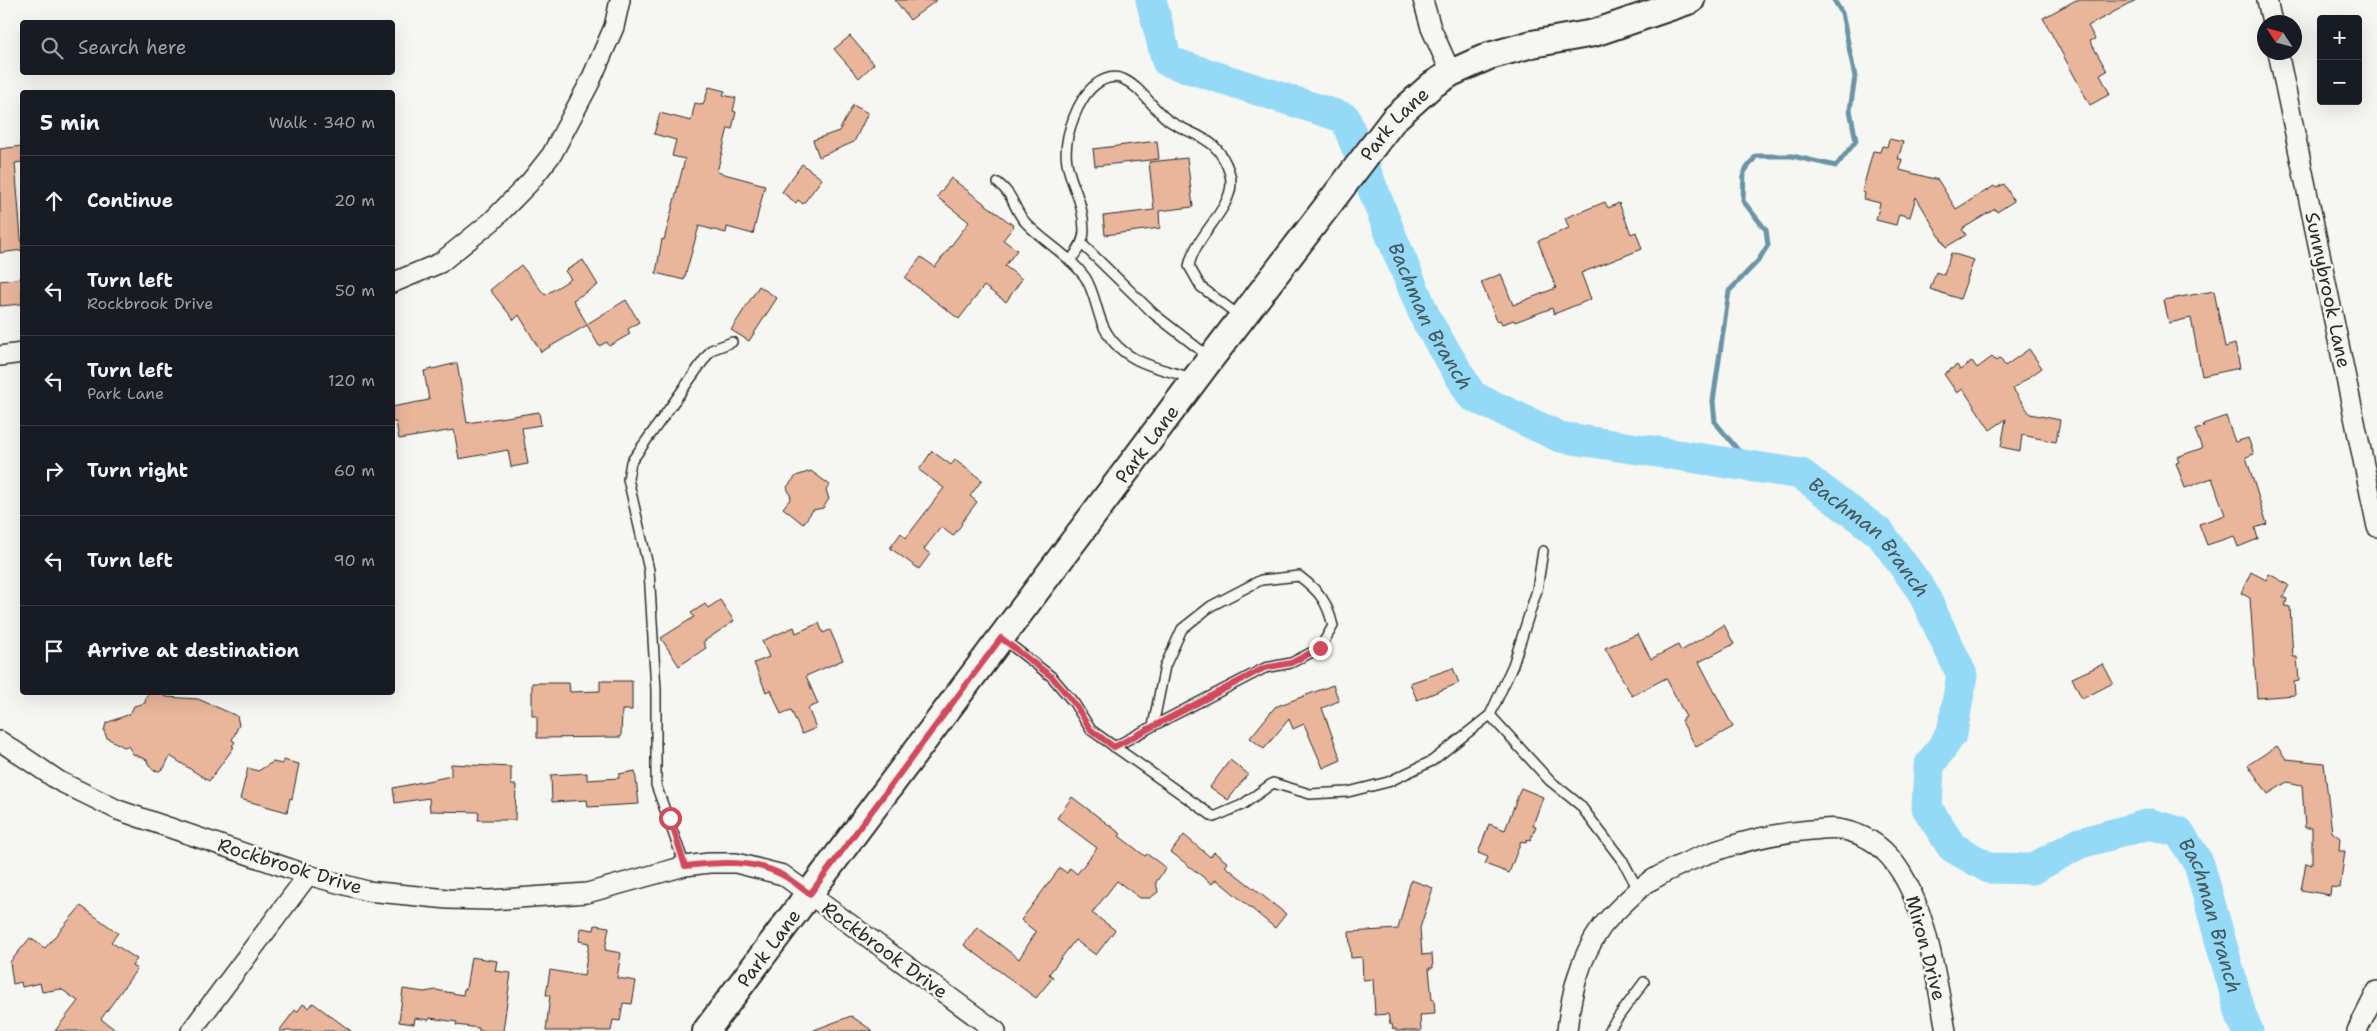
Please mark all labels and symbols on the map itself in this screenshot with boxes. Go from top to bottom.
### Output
north arrow [2257,15,2302,60]
street label: Park Lane [1354,81,1434,166]
street label: Sunnybrook Lane [2299,210,2357,370]
water label: Bachman Branch [1382,238,1478,395]
street label: Park Lane [1109,400,1184,488]
water label: Bachman Branch [1803,471,1935,603]
route end [1309,637,1332,660]
route start [659,807,682,830]
street label: Rockbrook Drive [215,832,365,900]
water label: Bachman Branch [2173,833,2248,996]
street label: Miron Drive [1900,893,1952,1003]
street label: Rockbrook Drive [817,896,953,1004]
street label: Park Lane [731,904,806,992]

